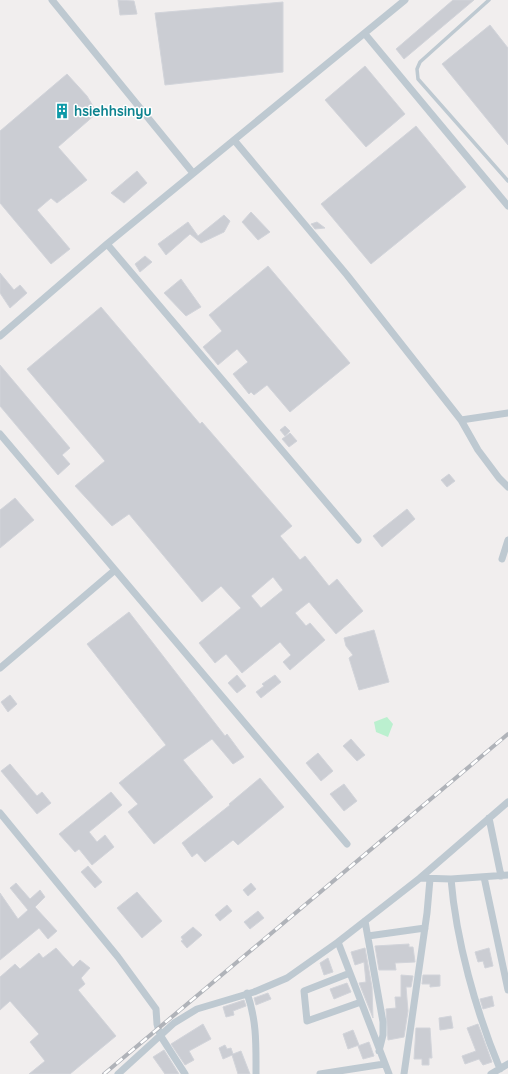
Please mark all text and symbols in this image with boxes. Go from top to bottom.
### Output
building icon: hsiehhsinyu [53,102,71,120]
place label: hsiehhsinyu [74,102,152,120]

